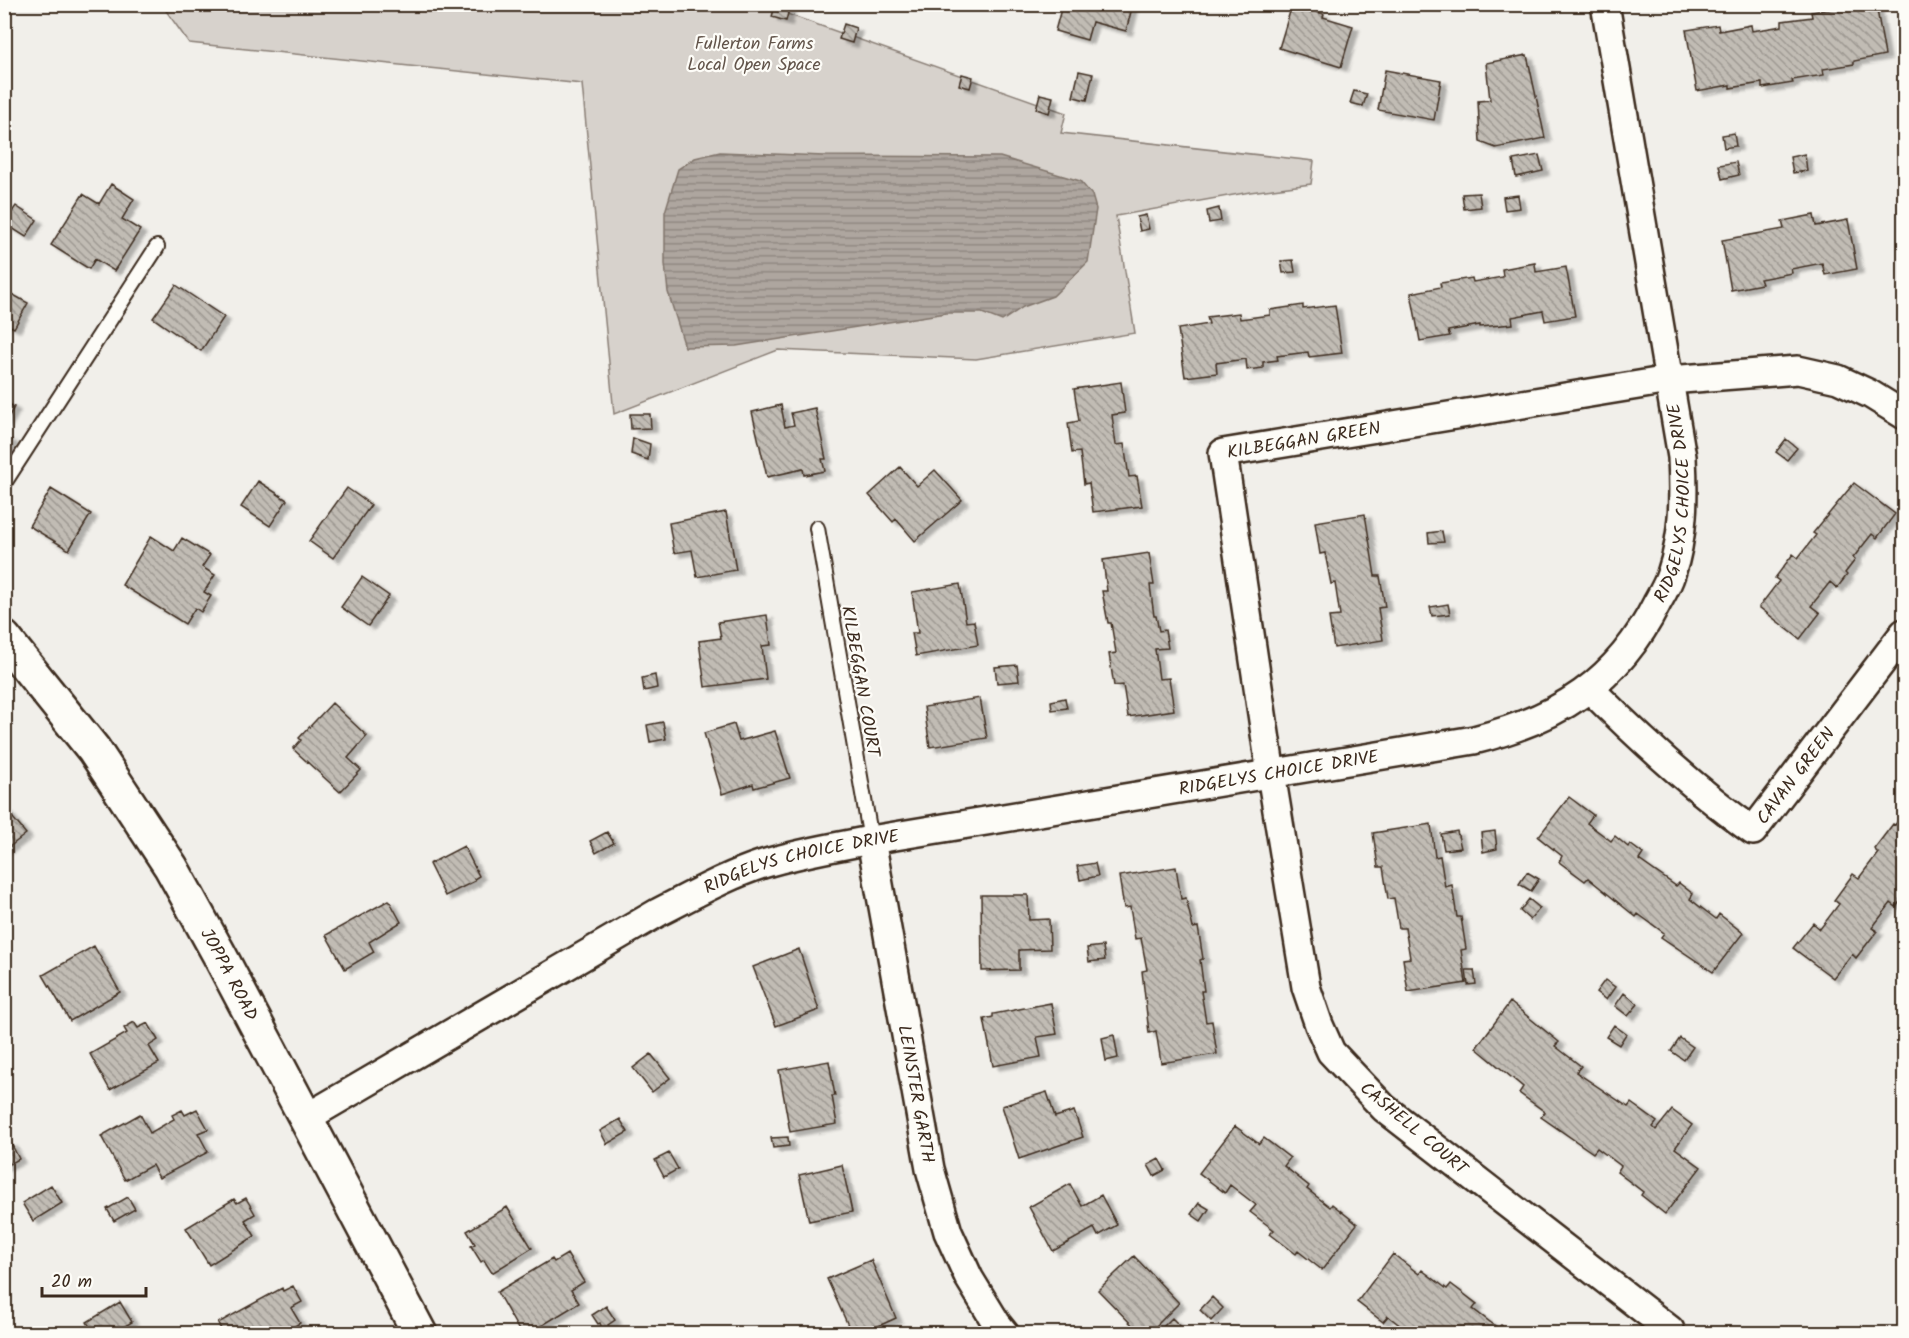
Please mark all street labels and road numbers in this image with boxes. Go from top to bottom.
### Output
street label: RIDGELYS CHOICE DRIVE [1647,400,1699,609]
street label: KILBEGGAN GREEN [1225,414,1383,468]
street label: KILBEGGAN COURT [832,603,887,761]
street label: CAVAN GREEN [1750,721,1843,832]
street label: RIDGELYS CHOICE DRIVE [1177,743,1381,805]
street label: RIDGELYS CHOICE DRIVE [699,823,902,903]
street label: JOPPA ROAD [192,923,265,1027]
street label: LEINSTER GARTH [888,1023,942,1166]
street label: CASHELL COURT [1353,1075,1475,1184]

